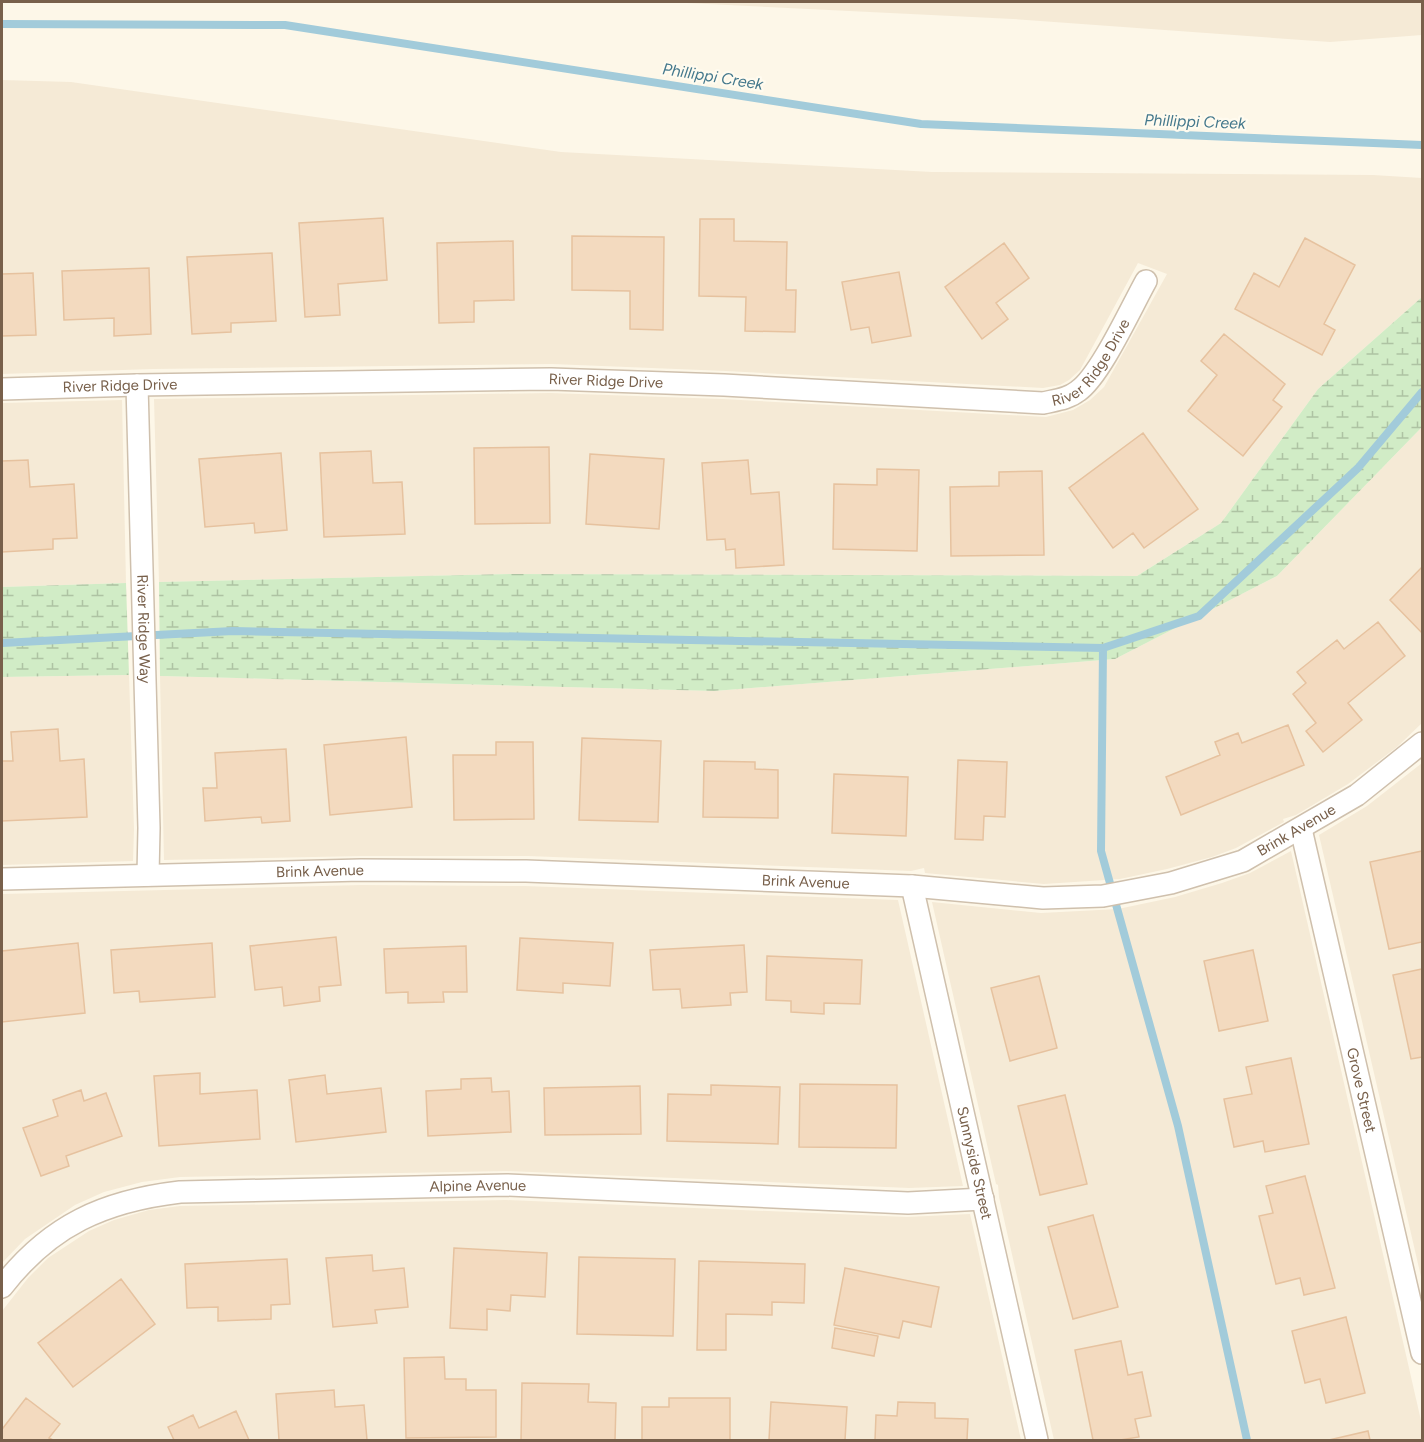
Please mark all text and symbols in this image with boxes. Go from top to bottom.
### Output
water label: Phillippi Creek [661,59,766,94]
water label: Phillippi Creek [1144,110,1247,133]
street label: River Ridge Drive [1050,316,1134,410]
street label: River Ridge Drive [548,370,663,392]
street label: River Ridge Drive [62,375,177,396]
street label: River Ridge Way [133,574,154,684]
street label: Brink Avenue [1254,800,1339,860]
street label: Brink Avenue [276,861,364,881]
street label: Brink Avenue [761,871,850,893]
street label: Grove Street [1343,1046,1380,1135]
street label: Sunnyside Street [953,1105,996,1222]
street label: Alpine Avenue [429,1176,527,1196]

